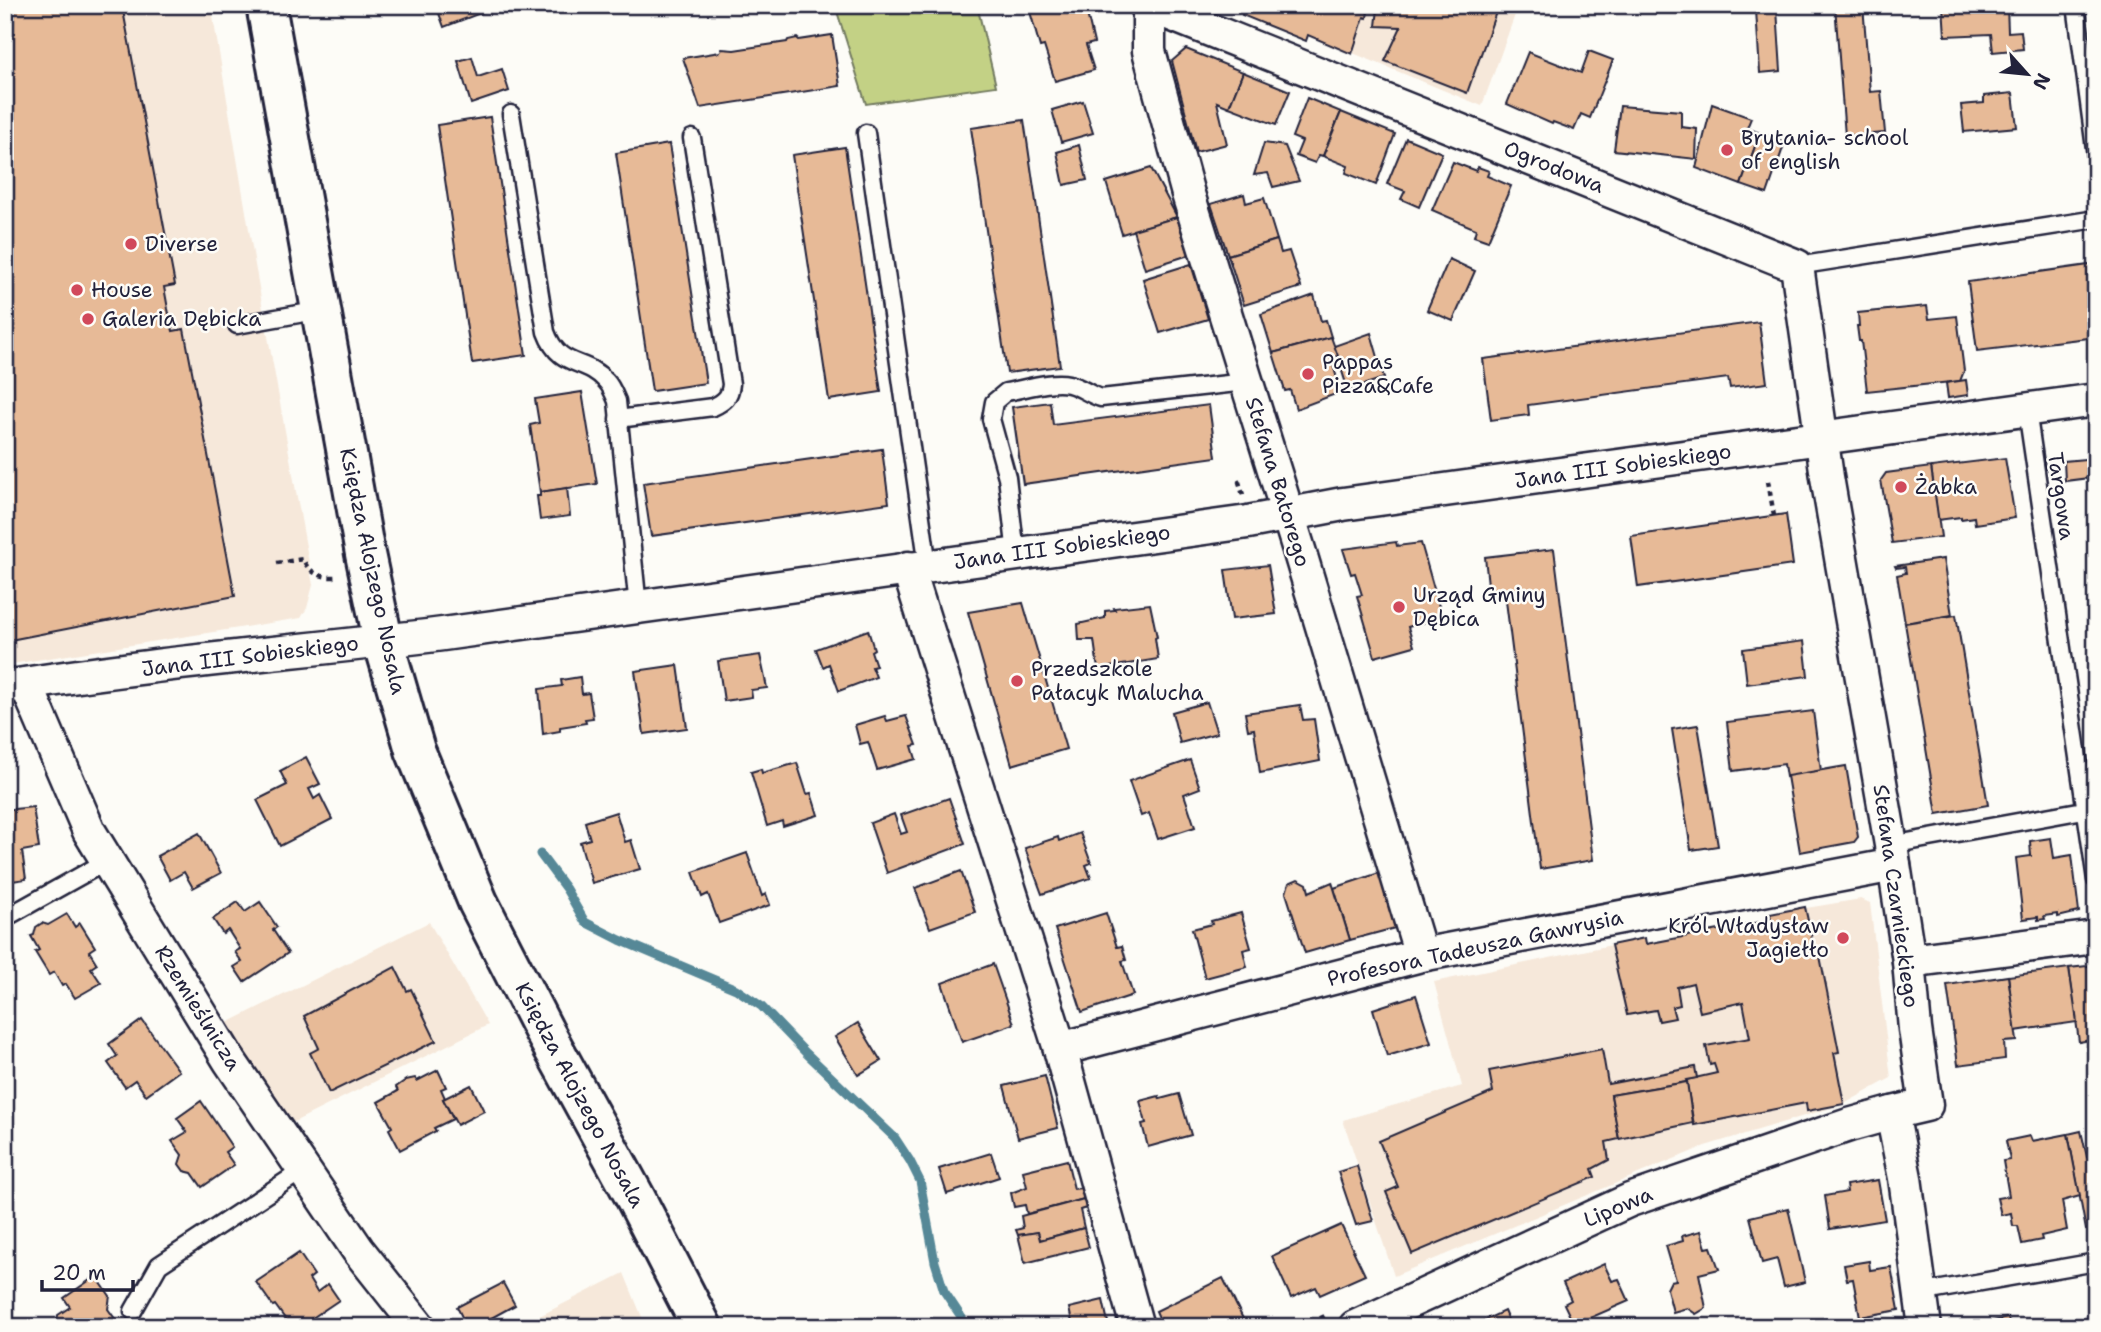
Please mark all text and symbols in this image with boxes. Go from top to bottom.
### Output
north arrow [1993,38,2062,108]
text: N [2027,69,2056,94]
place label: Brytania- school of english [1741,124,1909,176]
street label: Ogrodowa [1500,134,1608,200]
marker: Brytania- school of english [1719,142,1735,158]
place label: Diverse [145,230,218,258]
marker: Diverse [123,236,139,252]
place label: House [91,276,153,304]
marker: House [69,282,85,298]
place label: Galeria Dębicka [102,305,261,333]
marker: Galeria Dębicka [80,311,96,327]
place label: Pappas Pizza&Cafe [1322,348,1434,400]
marker: Pappas Pizza&Cafe [1300,366,1316,382]
street label: Stefana Batorego [1239,394,1317,570]
street label: Jana III Sobieskiego [1513,437,1733,495]
street label: Księdza Alojzego Nosala [333,445,413,697]
street label: Targowa [2041,450,2081,542]
place label: Żabka [1915,473,1977,501]
marker: Żabka [1893,479,1909,495]
street label: Jana III Sobieskiego [952,518,1172,576]
place label: Urząd Gminy Dębica [1413,581,1546,633]
marker: Urząd Gminy Dębica [1391,599,1407,615]
street label: Jana III Sobieskiego [140,629,360,683]
place label: Przedszkole Pałacyk Malucha [1031,655,1204,707]
marker: Przedszkole Pałacyk Malucha [1009,673,1025,689]
street label: Stefana Czarnieckiego [1866,782,1926,1010]
street label: Profesora Tadeusza Gawrysia [1325,903,1625,993]
place label: Król Władysław Jagiełło [1668,912,1829,964]
marker: Król Władysław Jagiełło [1835,930,1851,946]
street label: Rzemieślnicza [148,940,248,1076]
street label: Księdza Alojzego Nosala [509,977,651,1213]
street label: Lipowa [1579,1180,1657,1234]
scale bar [42,1248,133,1292]
text: 20 m [52,1259,106,1287]

